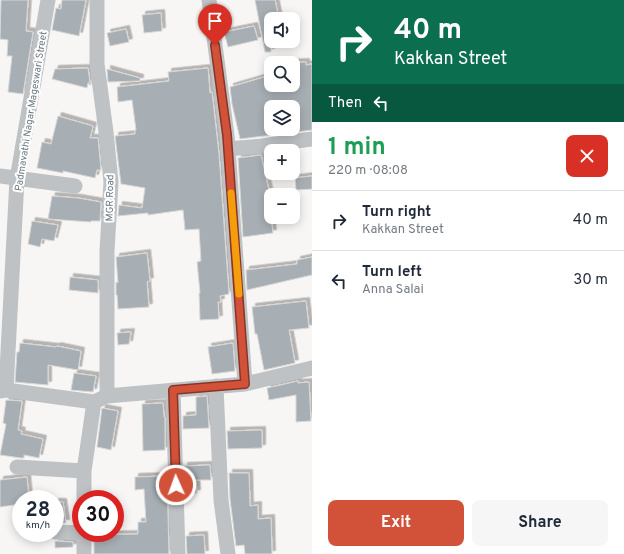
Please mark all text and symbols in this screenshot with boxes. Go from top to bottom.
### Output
pin [198,4,232,45]
icon: arrive [204,10,226,32]
map controls [264,12,300,224]
button: sound [264,12,300,48]
text: 40 m [394,13,462,49]
icon: right [328,16,380,68]
street label: Padmavathi Nagar Mageswari Street [12,30,51,192]
text: Kakkan Street [394,48,507,71]
button: search [264,56,300,92]
icon: left [370,92,392,114]
text: Then [328,94,362,113]
button: layers [264,100,300,136]
text: 1 min [328,133,386,163]
button: close [566,135,608,177]
button: + [264,144,300,180]
text: 220 m · 08:08 [328,163,408,179]
street label: MGR Road [104,174,117,222]
button: − [264,188,300,224]
text: Turn right [362,203,431,222]
icon: right [328,210,350,232]
text: 40 m [573,211,608,230]
text: Kakkan Street [362,222,444,238]
text: Turn left [362,263,422,282]
icon: left [328,270,350,292]
text: 30 m [573,271,608,290]
text: Anna Salai [362,282,424,298]
position arrow [155,464,197,506]
speed limit sign: 30 [72,490,124,542]
text: 28 [26,498,50,524]
button: Exit [328,500,464,546]
button: Share [472,500,608,546]
text: km/h [26,519,50,532]

